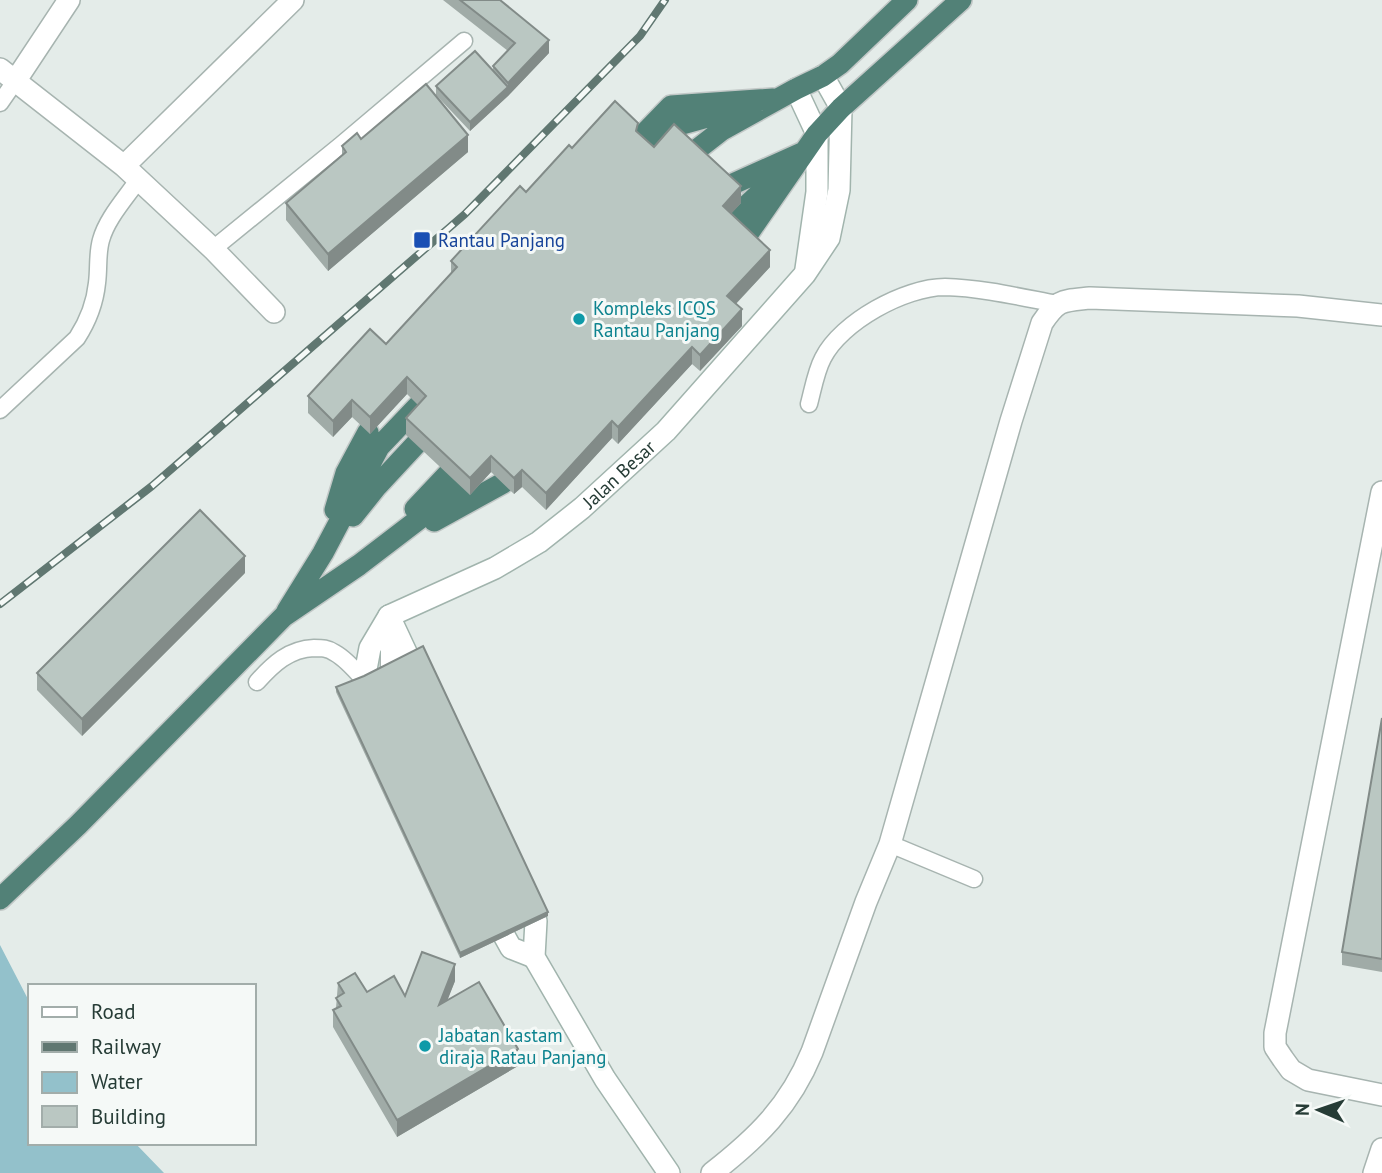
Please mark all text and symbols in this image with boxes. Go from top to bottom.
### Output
place label: Rantau Panjang [438,228,565,252]
marker: Rantau Panjang [412,230,432,250]
place label: Kompleks ICQS Rantau Panjang [593,296,720,342]
marker: Kompleks ICQS Rantau Panjang [571,311,587,327]
street label: Jalan Besar [577,435,661,514]
legend [28,984,256,1145]
text: Road [91,998,135,1025]
place label: Jabatan kastam diraja Ratau Panjang [438,1023,606,1069]
text: Railway [91,1033,161,1060]
marker: Jabatan kastam diraja Ratau Panjang [417,1038,433,1054]
text: Water [91,1068,143,1095]
north arrow [1284,1075,1354,1145]
text: Building [91,1103,166,1130]
text: N [1290,1103,1314,1116]

